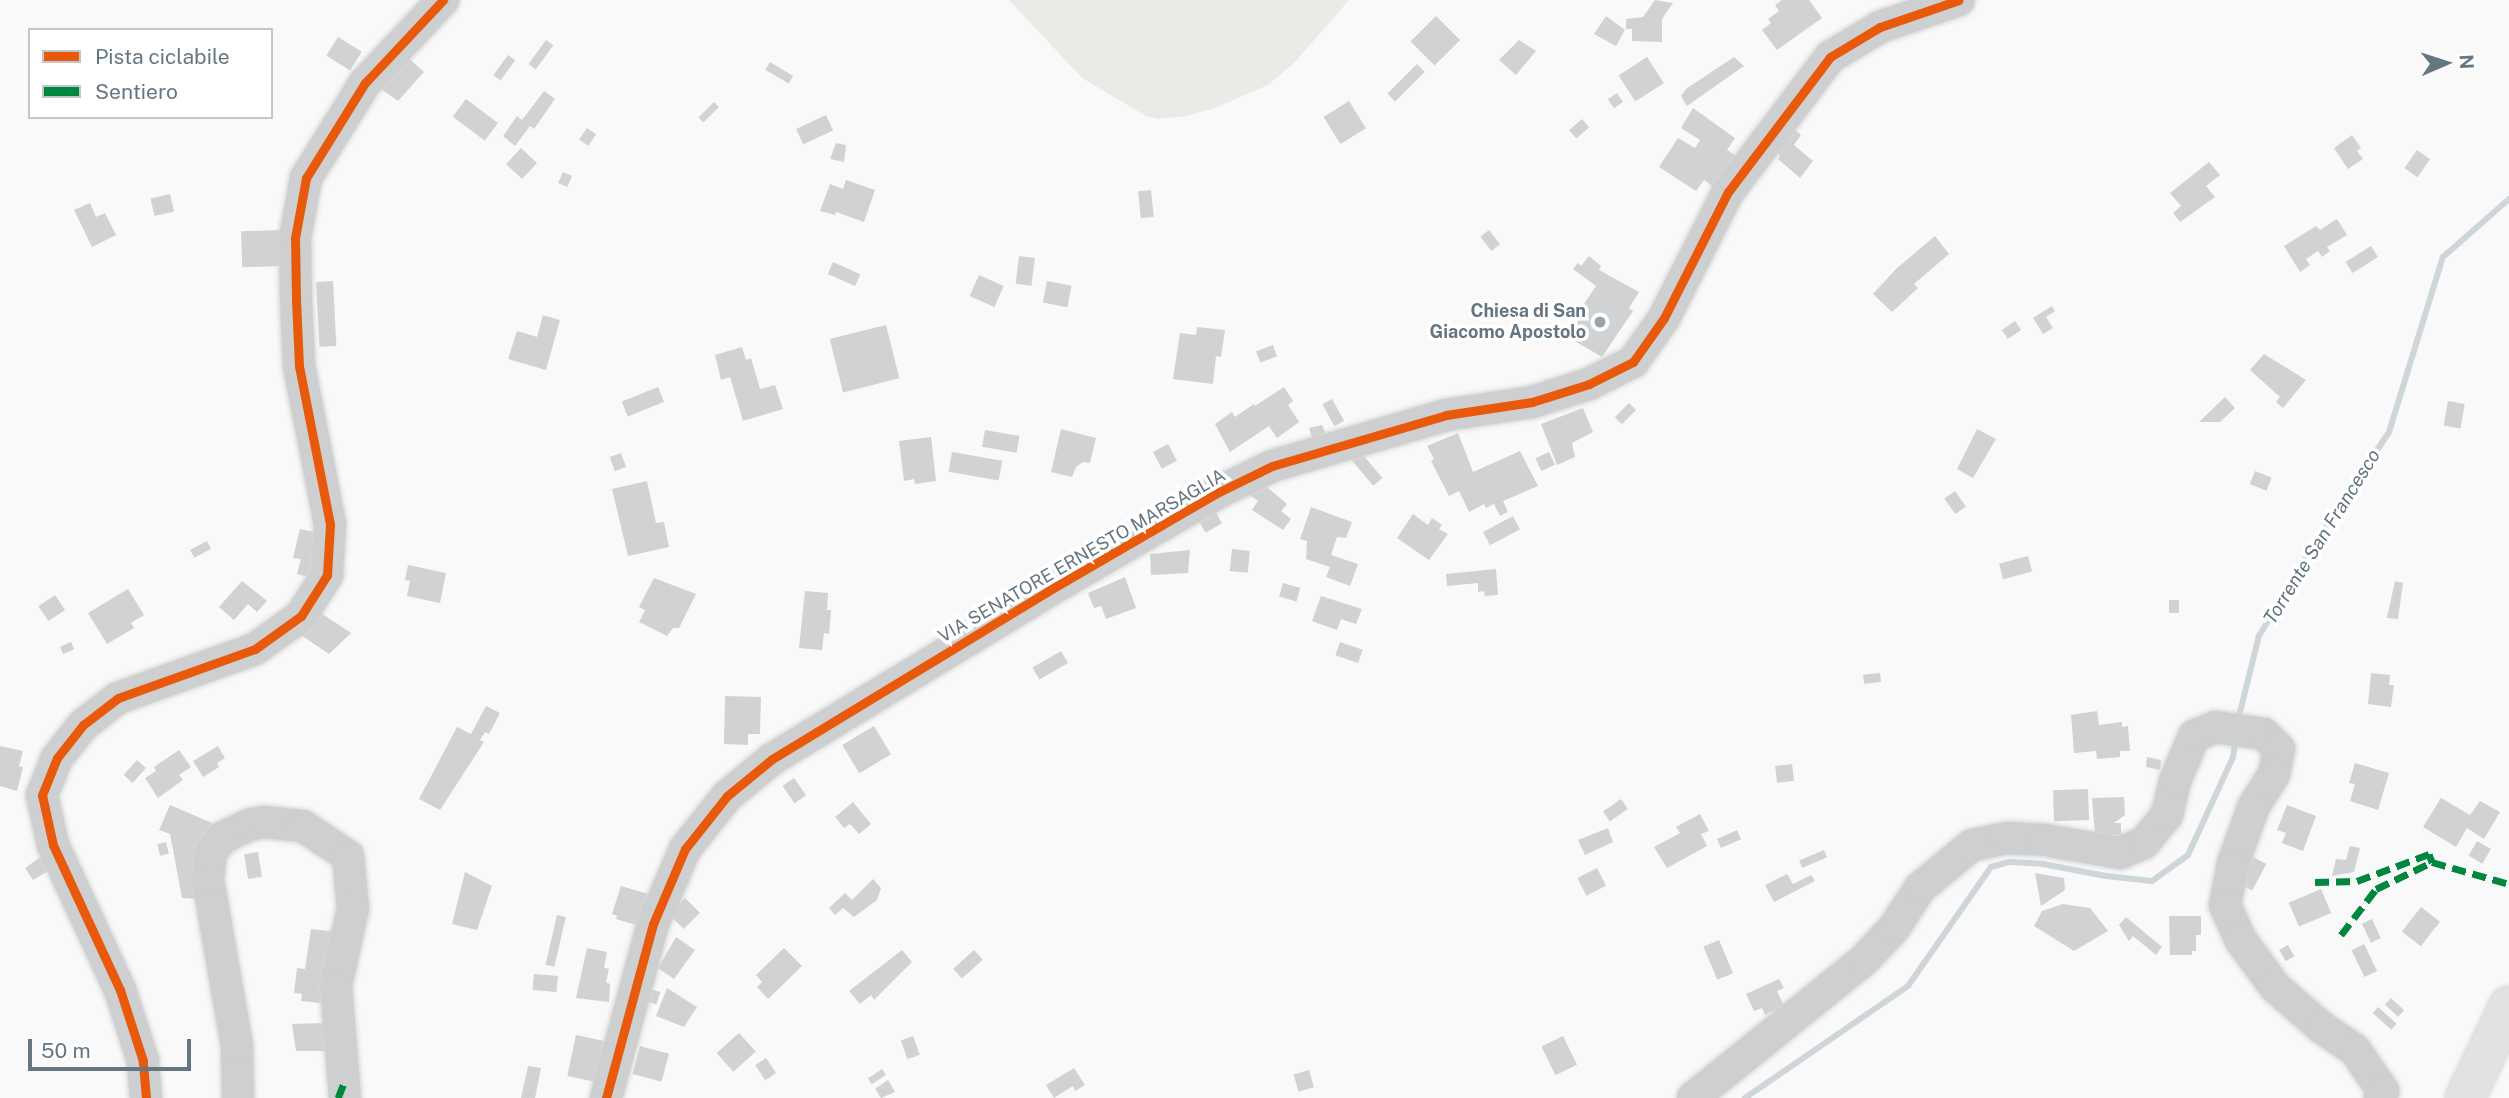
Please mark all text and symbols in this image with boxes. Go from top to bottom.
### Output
legend [28,28,273,119]
north arrow [2411,28,2481,98]
text: Pista ciclabile [95,44,230,69]
text: N [2456,54,2478,70]
text: Sentiero [95,79,178,104]
place label: Chiesa di San Giacomo Apostolo [1430,301,1586,344]
marker: Chiesa di San Giacomo Apostolo [1592,314,1608,330]
water label: Torrente San Francesco [2259,445,2385,629]
street label: VIA SENATORE ERNESTO MARSAGLIA [935,465,1229,647]
scale bar [32,1024,194,1068]
text: 50 m [41,1038,91,1063]

